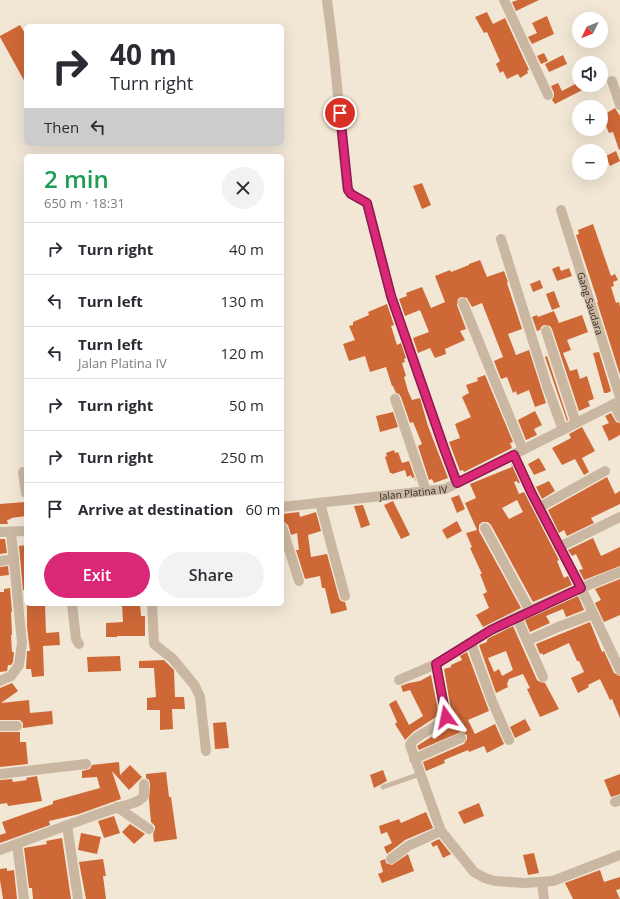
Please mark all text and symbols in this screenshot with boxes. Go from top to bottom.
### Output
north arrow [572,12,608,48]
map controls [572,12,608,180]
text: 40 m [110,35,177,73]
icon: right [44,40,96,92]
button: sound [572,56,608,92]
text: Turn right [110,71,193,95]
pin [323,96,357,130]
button: + [572,100,608,136]
icon: arrive [329,102,351,124]
icon: left [87,116,109,138]
text: Then [44,117,79,137]
button: − [572,144,608,180]
text: 2 min [44,162,109,195]
button: close [222,167,264,209]
text: 650 m · 18:31 [44,194,125,212]
icon: right [44,238,66,260]
text: Turn right [78,239,153,259]
text: 40 m [229,239,264,259]
street label: Gang Saudara [574,270,607,337]
icon: left [44,290,66,312]
text: Turn left [78,291,143,311]
text: 130 m [220,291,264,311]
text: Turn left [78,334,143,354]
icon: left [44,342,66,364]
text: 120 m [220,343,264,363]
text: Jalan Platina IV [78,354,167,372]
icon: right [44,394,66,416]
text: Turn right [78,395,153,415]
text: 50 m [229,395,264,415]
icon: right [44,446,66,468]
text: Turn right [78,447,153,467]
text: 250 m [220,447,264,467]
street label: Jalan Platina IV [377,482,448,503]
icon: arrive [44,498,66,520]
text: Arrive at destination [78,499,233,519]
text: 60 m [245,499,280,519]
button: Exit [44,552,150,598]
button: Share [158,552,264,598]
position arrow [425,696,467,738]

